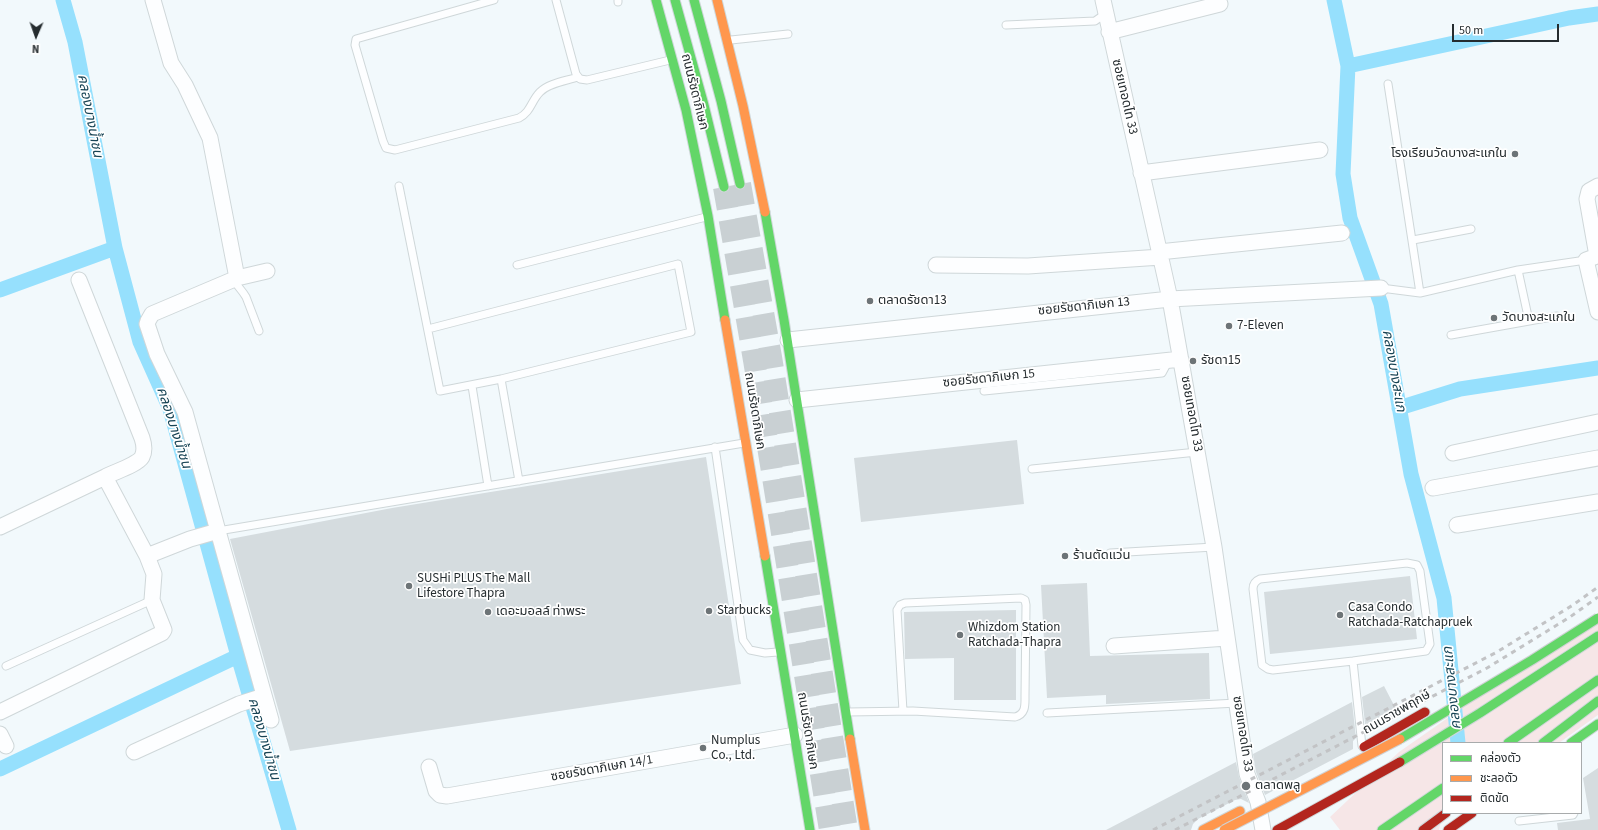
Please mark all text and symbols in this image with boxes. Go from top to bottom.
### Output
north arrow [16,16,56,56]
scale bar [1454,16,1561,42]
text: 50 m [1459,22,1483,39]
text: N [32,41,39,56]
street label: ถนนรัชดาภิเษก [677,52,711,132]
street label: ซอยเทอดไท 33 [1108,58,1140,136]
water label: คลองบางน้ำชน [73,73,105,159]
place label: โรงเรียนวัดบางสะแกใน [1391,146,1507,162]
marker: โรงเรียนวัดบางสะแกใน [1510,149,1520,159]
place label: ตลาดรัชดา13 [878,293,947,309]
street label: ซอยรัชดาภิเษก 13 [1037,294,1131,320]
marker: ตลาดรัชดา13 [865,296,875,306]
place label: วัดบางสะแกใน [1502,310,1575,326]
marker: วัดบางสะแกใน [1489,313,1499,323]
place label: 7-Eleven [1237,318,1284,334]
marker: 7-Eleven [1224,321,1234,331]
water label: คลองบางสะแก [1378,329,1408,413]
place label: รัชดา15 [1201,353,1241,369]
marker: รัชดา15 [1188,356,1198,366]
street label: ซอยรัชดาภิเษก 15 [942,366,1036,392]
street label: ถนนรัชดาภิเษก [740,371,768,451]
street label: ซอยเทอดไท 33 [1177,375,1205,453]
water label: คลองบางน้ำชน [152,385,194,471]
place label: ร้านตัดแว่น [1073,548,1130,564]
marker: ร้านตัดแว่น [1060,551,1070,561]
place label: SUSHi PLUS The Mall Lifestore Thapra [417,571,530,602]
marker: SUSHi PLUS The Mall Lifestore Thapra [404,581,414,591]
place label: Casa Condo Ratchada-Ratchapruek [1348,600,1472,631]
place label: Starbucks [717,603,771,619]
place label: เดอะมอลล์ ท่าพระ [496,604,585,620]
marker: Starbucks [704,606,714,616]
marker: เดอะมอลล์ ท่าพระ [483,607,493,617]
marker: Casa Condo Ratchada-Ratchapruek [1335,610,1345,620]
place label: Whizdom Station Ratchada-Thapra [968,620,1061,651]
marker: Whizdom Station Ratchada-Thapra [955,630,965,640]
water label: คลองบางสะแก [1440,646,1466,730]
street label: ถนนราชพฤกษ์ [1360,687,1434,739]
street label: ถนนรัชดาภิเษก [793,691,821,771]
street label: ซอยเทอดไท 33 [1228,695,1256,773]
water label: คลองบางน้ำชน [243,696,283,782]
place label: Numplus Co., Ltd. [711,733,760,764]
legend [1442,742,1582,814]
marker: Numplus Co., Ltd. [698,743,708,753]
text: คล่องตัว [1480,750,1521,767]
street label: ซอยรัชดาภิเษก 14/1 [550,752,654,786]
text: ชะลอตัว [1480,770,1518,787]
place label: ตลาดพลู [1255,778,1300,794]
marker: ตลาดพลู [1240,780,1252,792]
text: ติดขัด [1480,790,1509,807]

